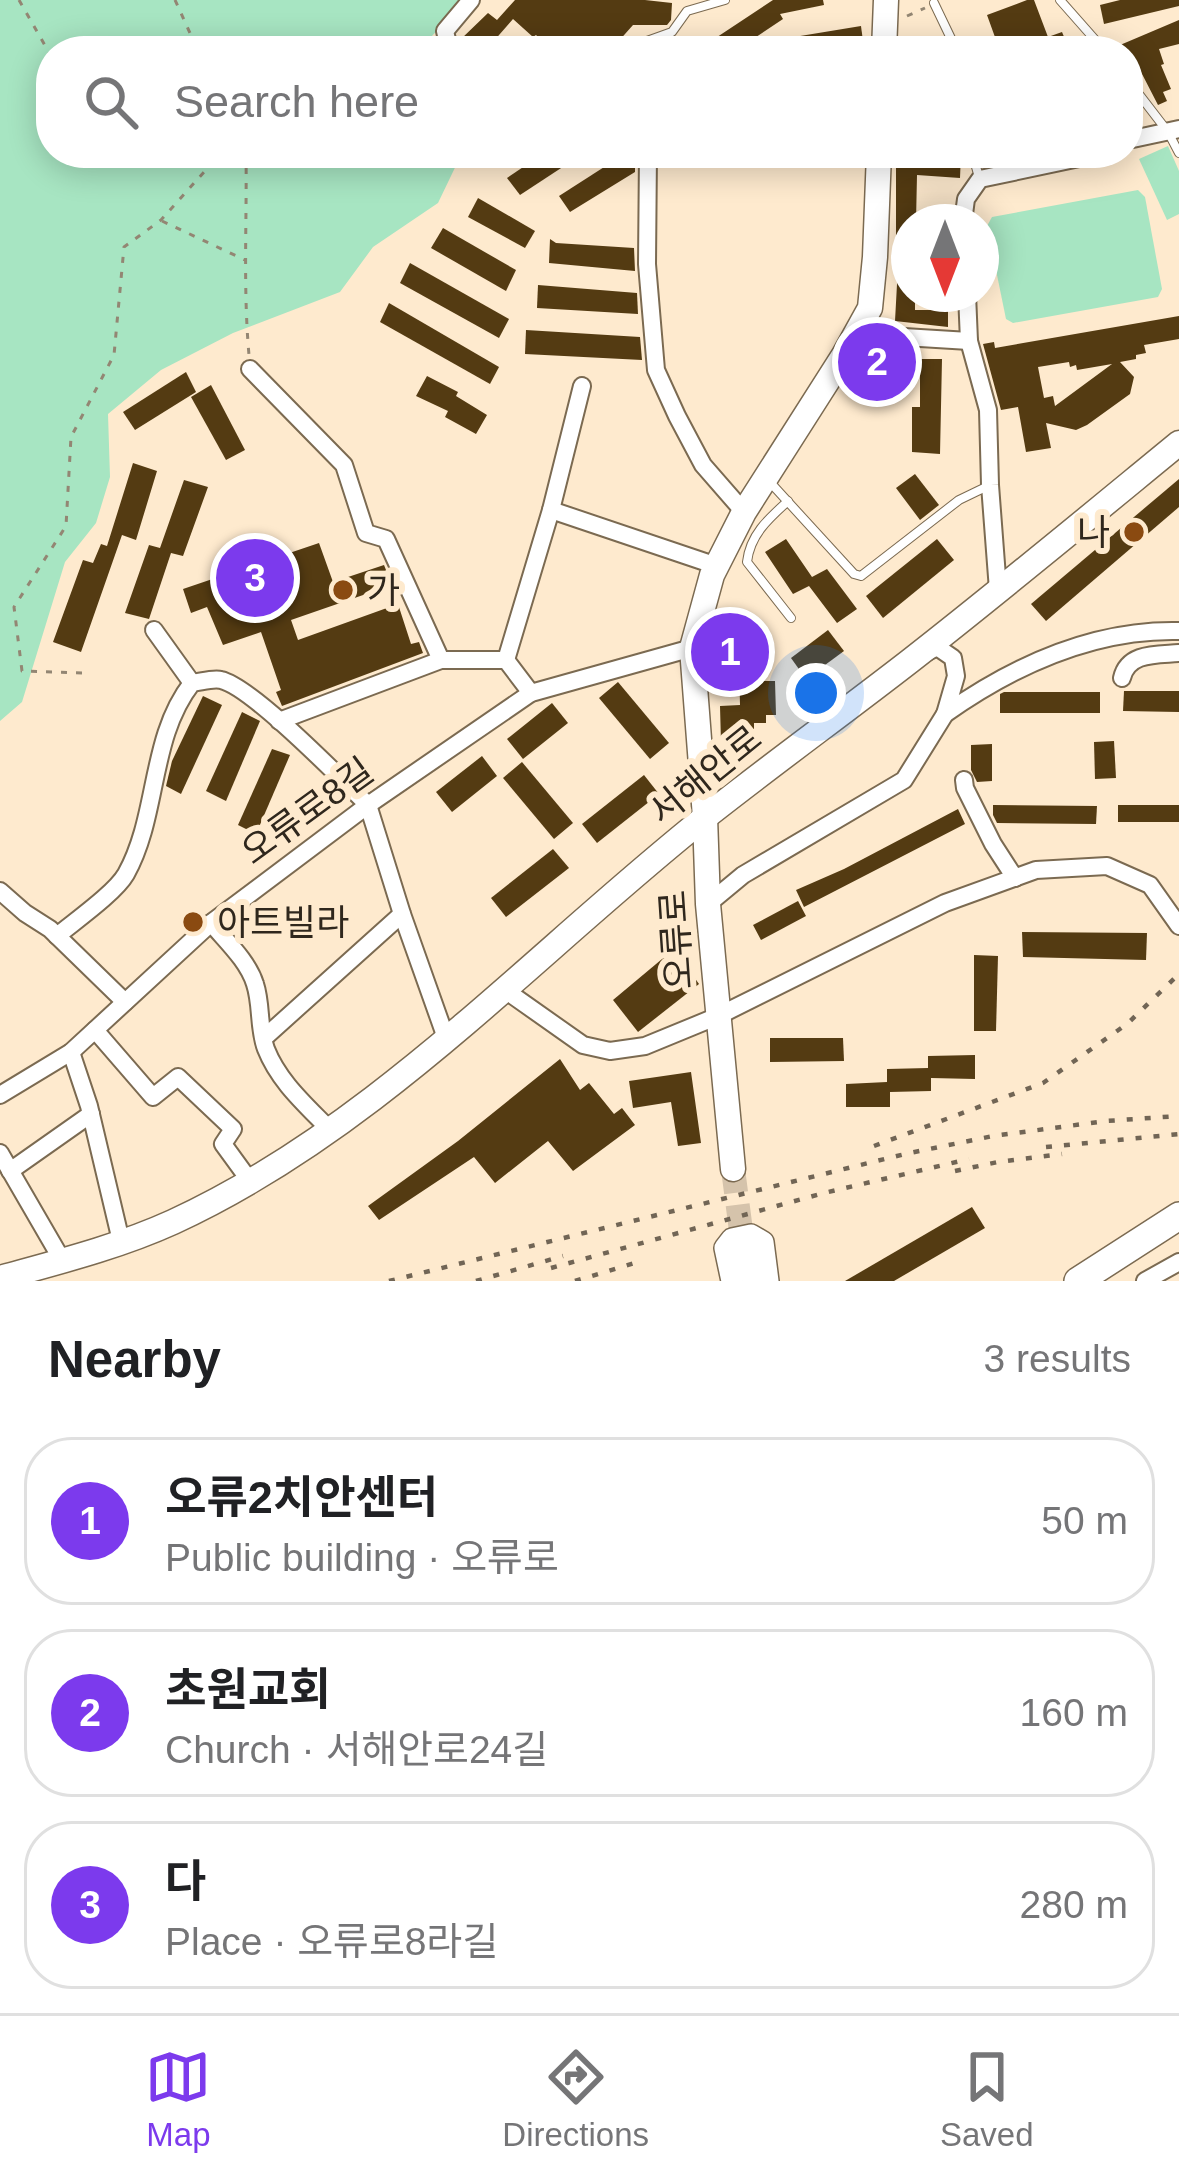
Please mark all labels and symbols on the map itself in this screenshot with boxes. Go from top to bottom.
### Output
north arrow [891,204,999,312]
pin: 2 [838,317,916,407]
place label: 나 [1077,512,1110,553]
marker: 나 [1121,519,1147,545]
pin: 3 [216,533,294,623]
place label: 가 [367,570,400,611]
marker: 가 [330,577,356,603]
pin: 1 [691,607,769,697]
your location [786,663,846,723]
street label: 서해안로 [641,717,769,833]
street label: 오류로8길 [233,750,381,872]
street label: 오류로 [652,889,700,991]
place label: 아트빌라 [217,902,349,943]
marker: 아트빌라 [180,909,206,935]

